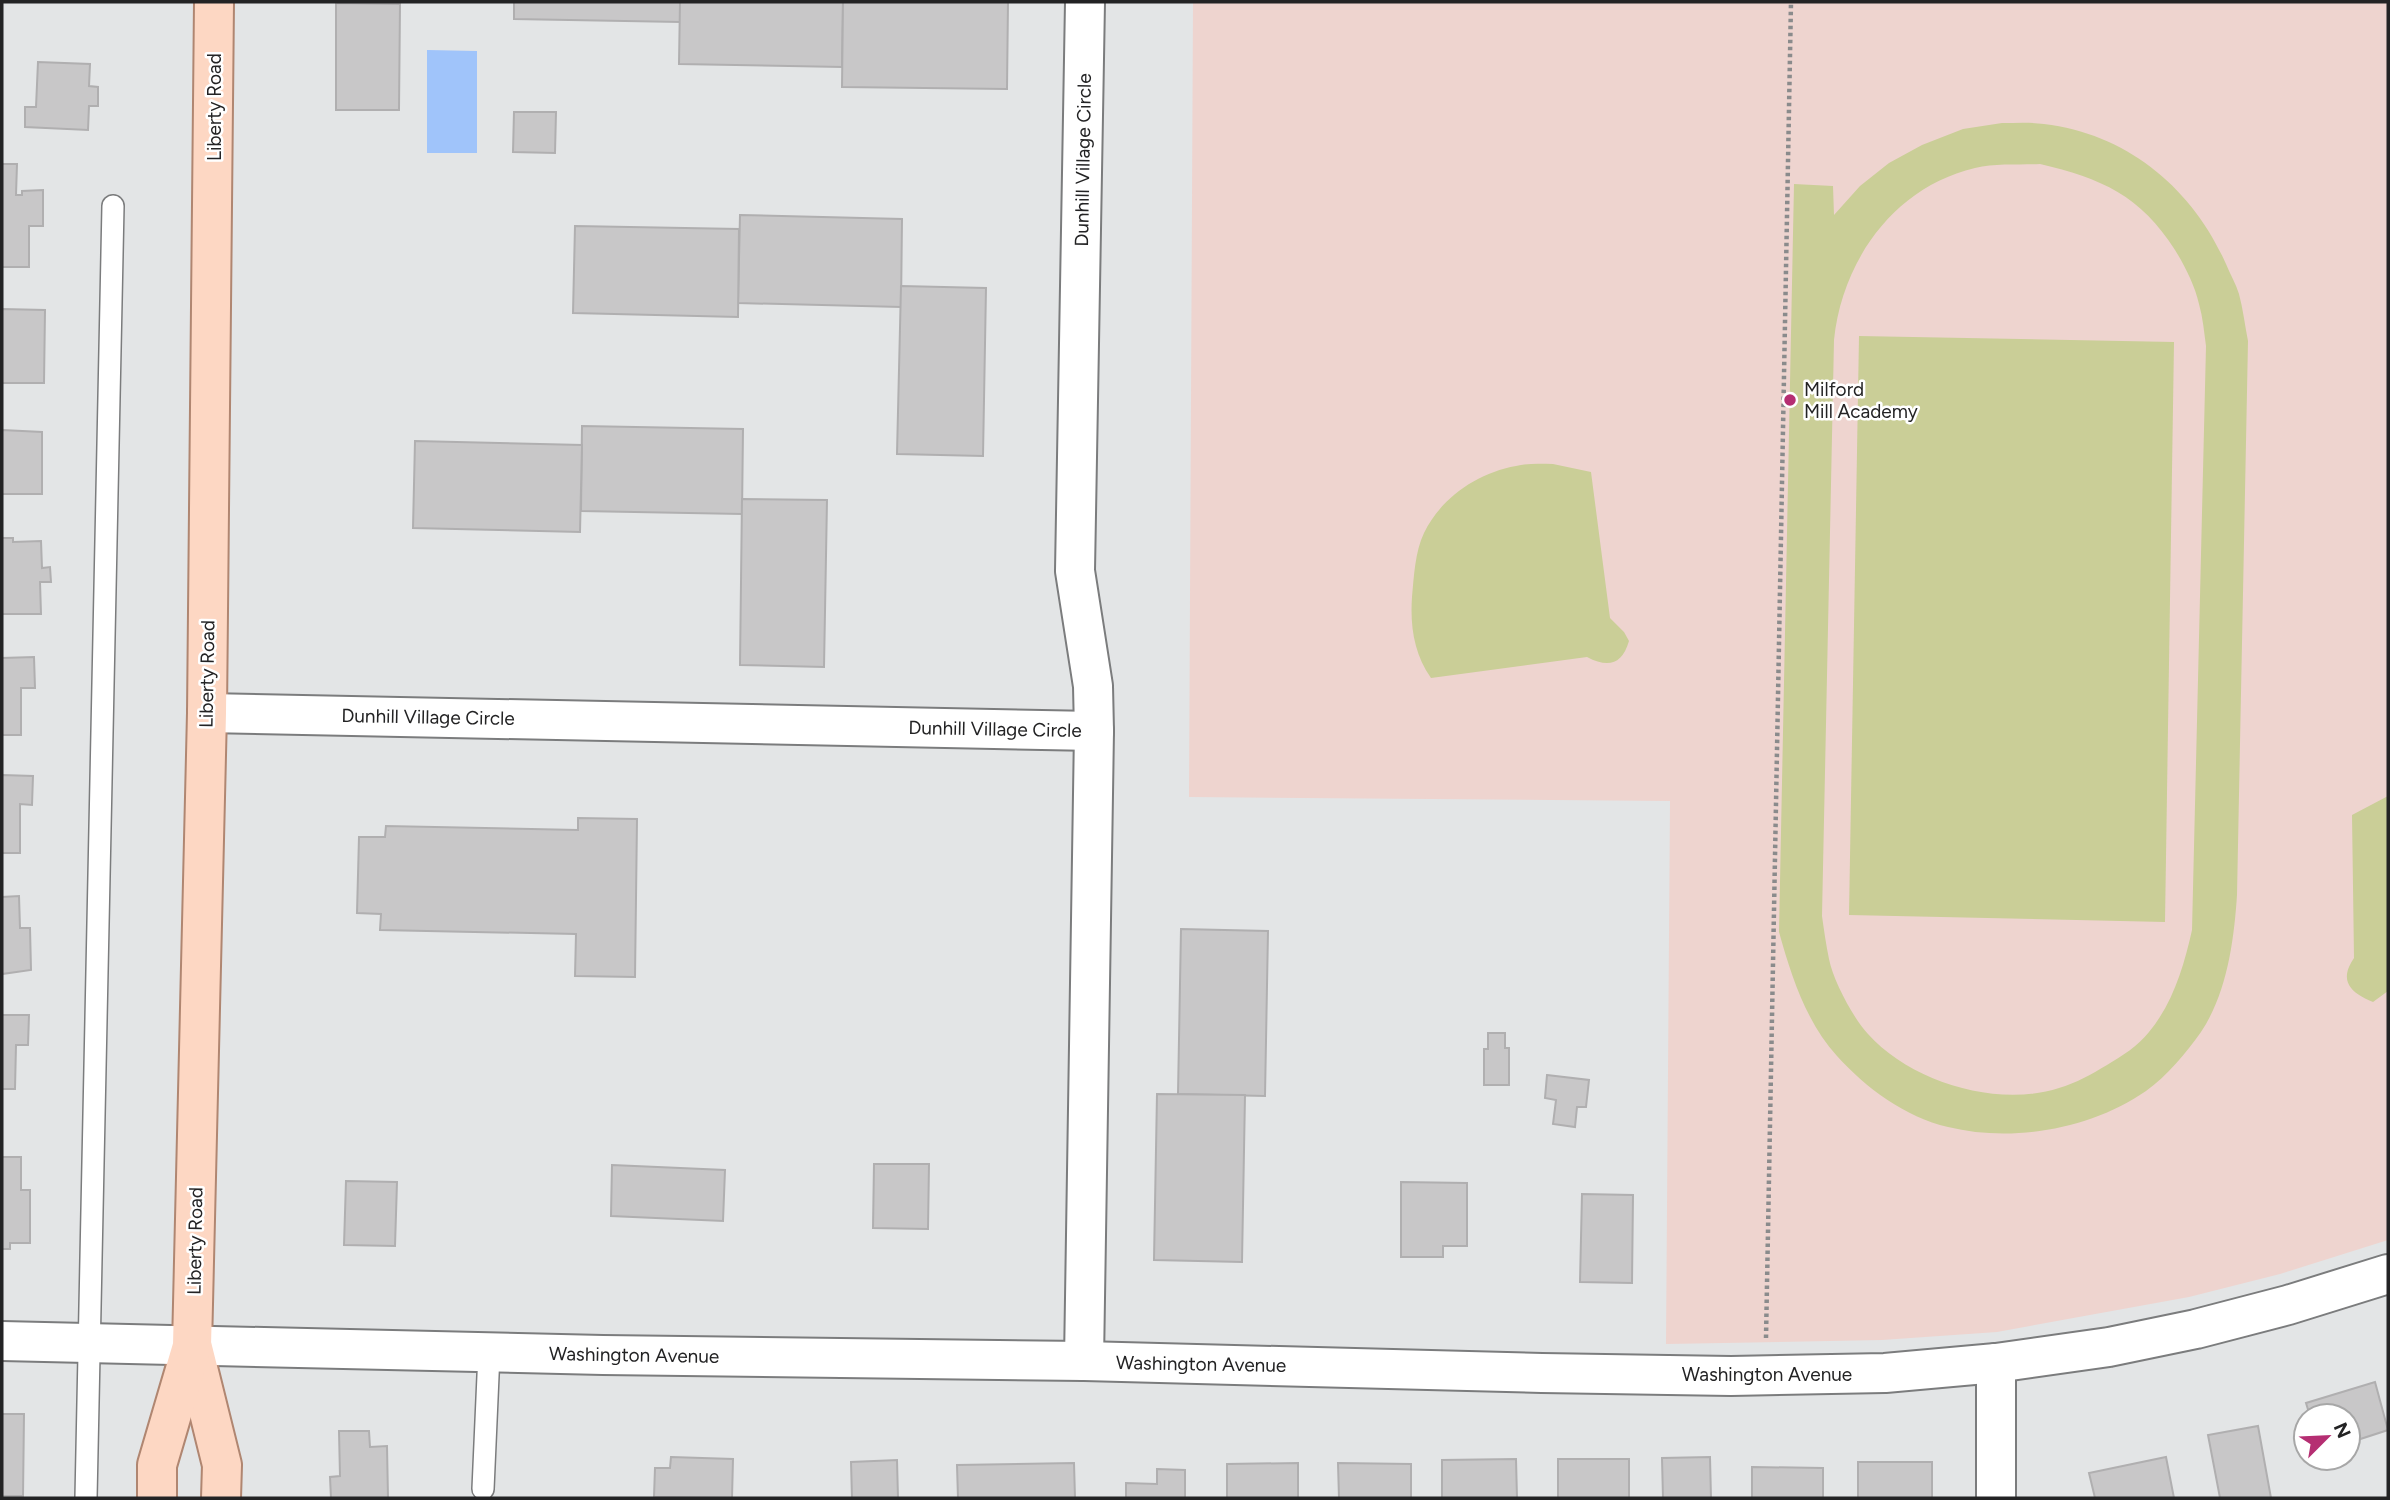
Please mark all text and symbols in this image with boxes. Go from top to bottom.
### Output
street label: Liberty Road [203,53,226,161]
street label: Dunhill Village Circle [1070,73,1096,247]
place label: Milford Mill Academy [1804,378,1918,423]
marker: Milford Mill Academy [1782,392,1798,408]
street label: Liberty Road [195,620,219,728]
street label: Dunhill Village Circle [341,704,515,730]
street label: Dunhill Village Circle [908,716,1082,742]
street label: Liberty Road [183,1187,207,1295]
street label: Washington Avenue [549,1342,719,1368]
street label: Washington Avenue [1116,1351,1286,1377]
street label: Washington Avenue [1682,1363,1852,1386]
north arrow [2292,1402,2362,1472]
text: N [2329,1419,2356,1442]

